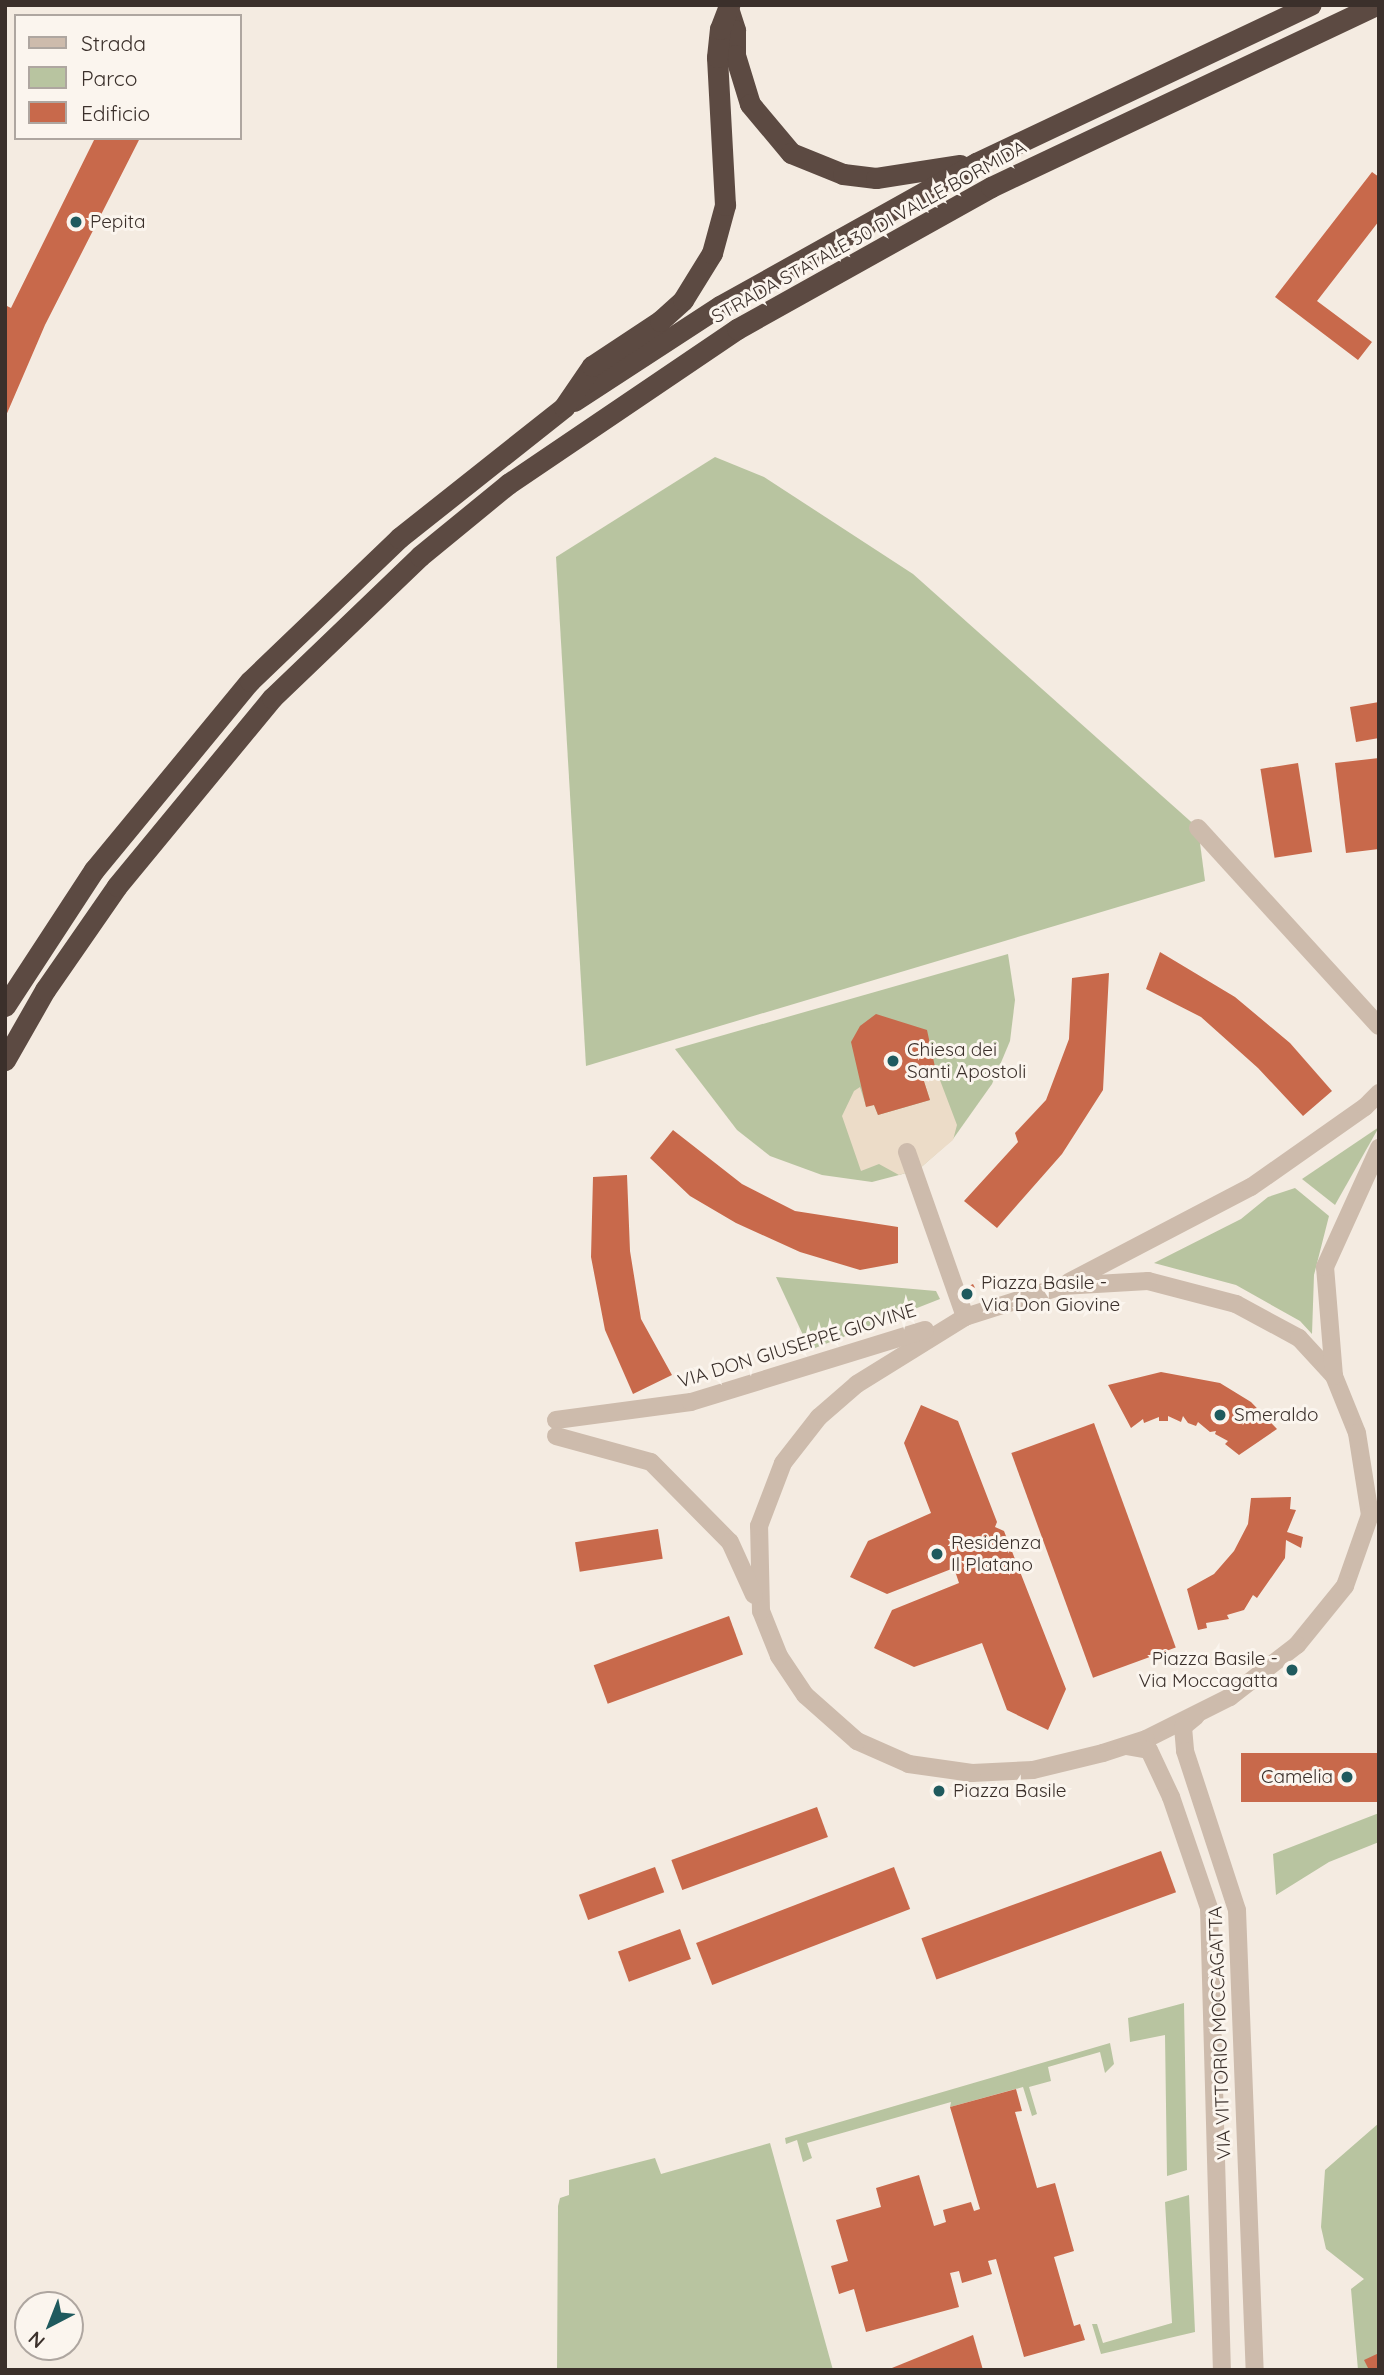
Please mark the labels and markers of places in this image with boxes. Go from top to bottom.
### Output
place label: Pepita [90,211,145,233]
marker: Pepita [68,214,84,230]
place label: Chiesa dei Santi Apostoli [907,1039,1026,1083]
marker: Chiesa dei Santi Apostoli [885,1053,901,1069]
place label: Piazza Basile - Via Don Giovine [981,1272,1120,1316]
marker: Piazza Basile - Via Don Giovine [959,1286,975,1302]
place label: Smeraldo [1234,1404,1319,1426]
marker: Smeraldo [1212,1407,1228,1423]
place label: Residenza Il Platano [951,1532,1041,1576]
marker: Residenza Il Platano [929,1546,945,1562]
place label: Piazza Basile - Via Moccagatta [1139,1648,1278,1692]
marker: Piazza Basile - Via Moccagatta [1284,1662,1300,1678]
place label: Camelia [1261,1766,1333,1788]
marker: Camelia [1339,1769,1355,1785]
place label: Piazza Basile [953,1780,1067,1802]
marker: Piazza Basile [931,1783,947,1799]

